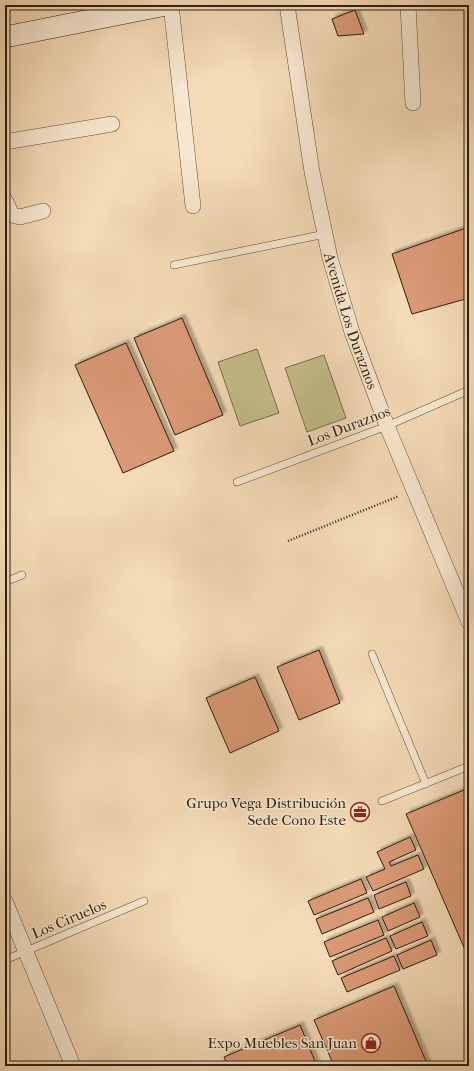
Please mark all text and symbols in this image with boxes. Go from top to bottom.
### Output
street label: Avenida Los Duraznos [320,250,382,392]
street label: Los Duraznos [305,402,393,450]
place label: Grupo Vega Distribución Sede Cono Este [186,794,347,829]
office icon: Grupo Vega Distribución Sede Cono Este [349,801,371,823]
street label: Los Ciruelos [29,895,109,943]
shop icon: Expo Muebles San Juan [360,1032,382,1054]
place label: Expo Muebles San Juan [208,1034,357,1052]

